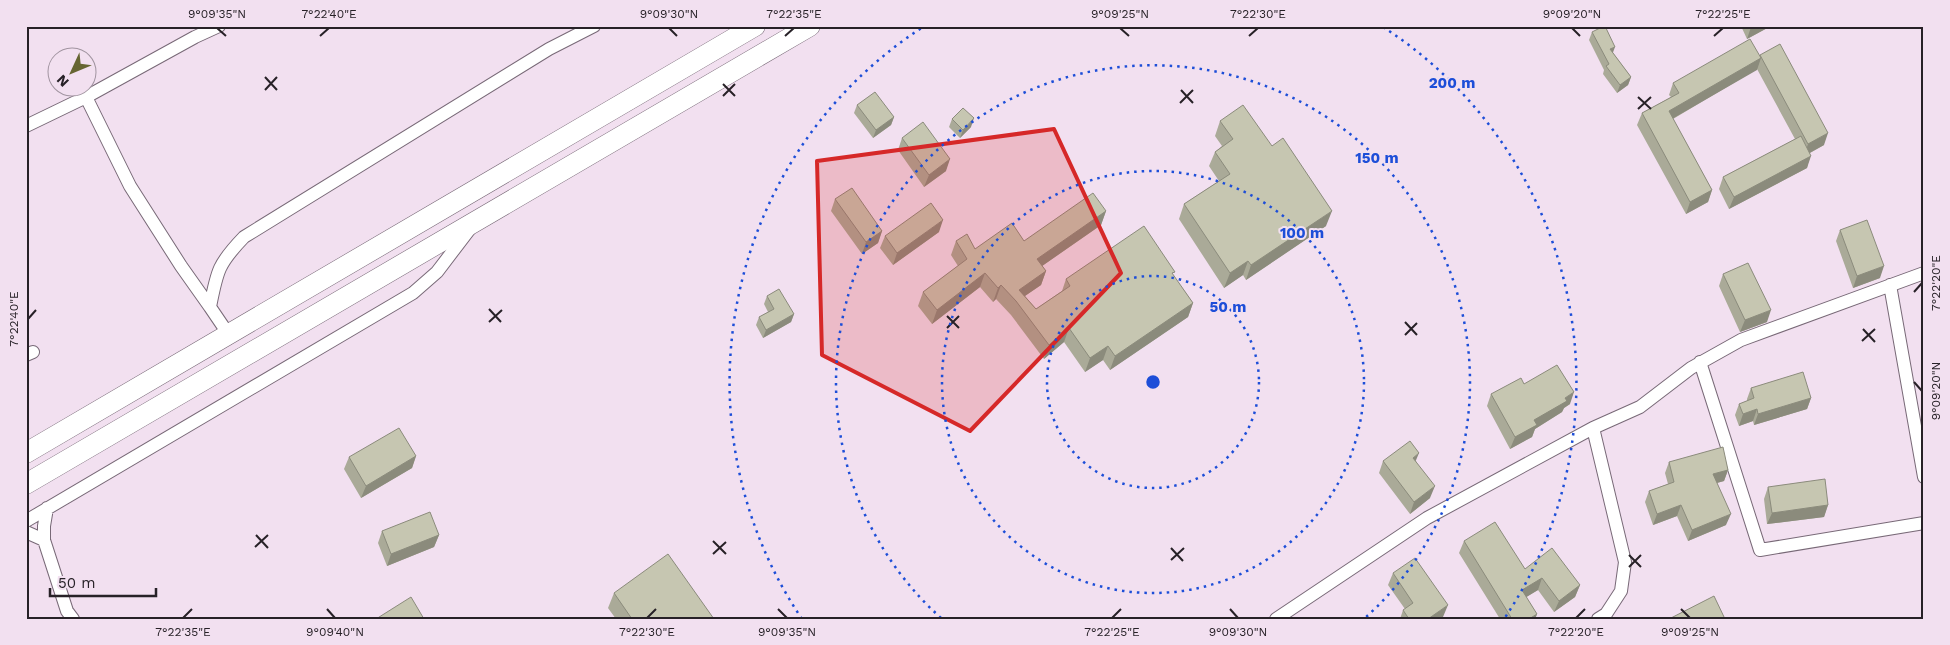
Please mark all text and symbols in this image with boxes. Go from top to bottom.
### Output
text: 9°09'35"N [188,7,246,21]
text: 7°22'40"E [301,7,357,21]
text: 9°09'30"N [640,7,698,21]
text: 7°22'35"E [766,7,822,21]
text: 9°09'25"N [1091,7,1149,21]
text: 7°22'30"E [1230,7,1286,21]
text: 9°09'20"N [1543,7,1601,21]
text: 7°22'25"E [1695,7,1751,21]
north arrow [48,48,98,98]
text: N [53,72,72,90]
text: 200 m [1429,74,1475,92]
text: 150 m [1355,149,1399,167]
text: 100 m [1280,224,1324,242]
text: 7°22'20"E [1929,255,1943,311]
text: 7°22'40"E [7,291,21,347]
text: 50 m [1210,298,1246,316]
text: 9°09'20"N [1929,362,1943,420]
centre of rings [1144,373,1162,391]
scale bar [50,565,156,597]
text: 50 m [58,574,95,592]
text: 7°22'35"E [155,625,211,639]
text: 9°09'40"N [306,625,364,639]
text: 7°22'30"E [619,625,675,639]
text: 9°09'35"N [758,625,816,639]
text: 7°22'25"E [1084,625,1140,639]
text: 9°09'30"N [1209,625,1267,639]
text: 7°22'20"E [1548,625,1604,639]
text: 9°09'25"N [1661,625,1719,639]

